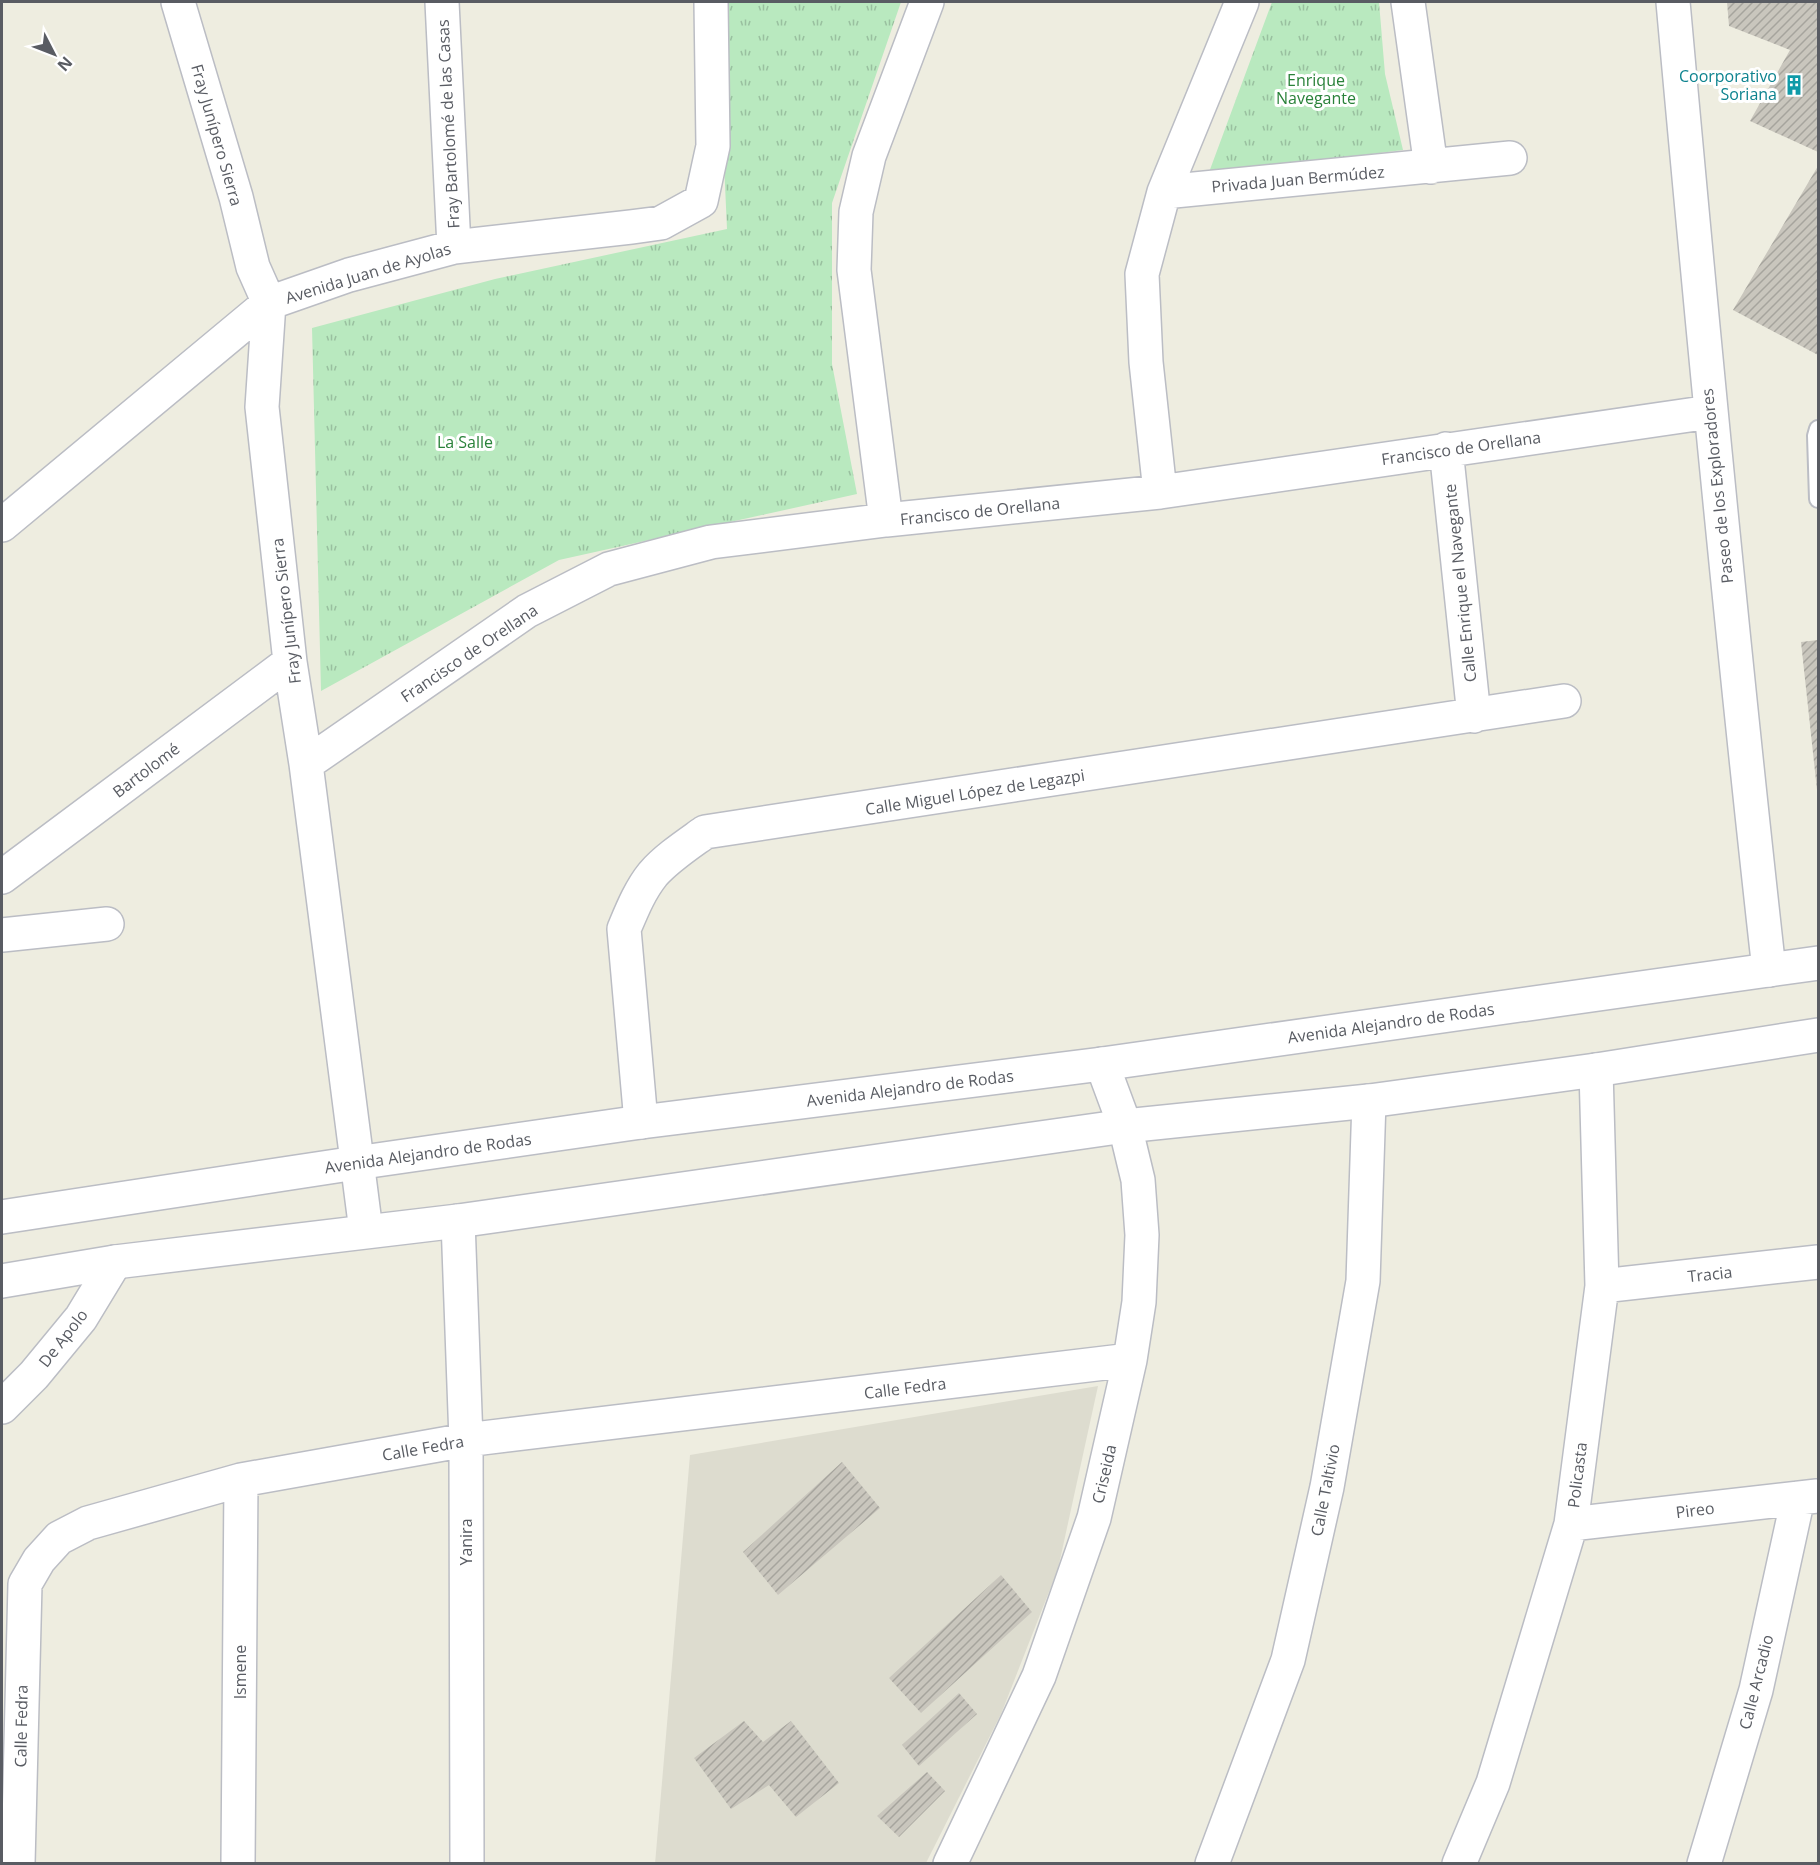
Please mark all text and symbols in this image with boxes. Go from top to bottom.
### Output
street label: Fray Bartolomé de las Casas [432,19,464,229]
north arrow [24,24,84,84]
text: N [53,52,78,76]
street label: Fray Junípero Sierra [186,61,248,209]
place label: Coorporativo Soriana [1679,65,1777,105]
park label: Enrique Navegante [1276,69,1356,109]
building icon: Coorporativo Soriana [1782,73,1806,97]
street label: Privada Juan Bermúdez [1211,160,1385,198]
street label: Avenida Juan de Ayolas [283,237,453,309]
street label: Paseo de los Exploradores [1696,387,1738,585]
street label: Francisco de Orellana [1380,426,1542,470]
park label: La Salle [437,431,493,453]
street label: Calle Enrique el Navegante [1439,483,1481,683]
street label: Francisco de Orellana [899,492,1061,530]
street label: Fray Junípero Sierra [266,537,306,685]
street label: Francisco de Orellana [396,599,542,707]
street label: Bartolomé [108,738,184,802]
street label: Calle Miguel López de Legazpi [864,764,1086,820]
street label: Avenida Alejandro de Rodas [1286,998,1496,1048]
street label: Avenida Alejandro de Rodas [805,1064,1015,1112]
street label: Avenida Alejandro de Rodas [323,1128,533,1178]
street label: Tracia [1687,1261,1733,1287]
street label: De Apolo [33,1304,93,1372]
street label: Calle Fedra [863,1372,947,1404]
street label: Calle Fedra [380,1430,466,1466]
street label: Policasta [1562,1441,1592,1509]
street label: Criseida [1087,1442,1121,1506]
street label: Calle Taltivio [1305,1442,1345,1538]
street label: Pireo [1674,1497,1716,1523]
street label: Yanira [455,1518,477,1566]
street label: Calle Arcadio [1734,1632,1778,1732]
street label: Ismene [229,1645,251,1699]
street label: Calle Fedra [9,1684,33,1768]

